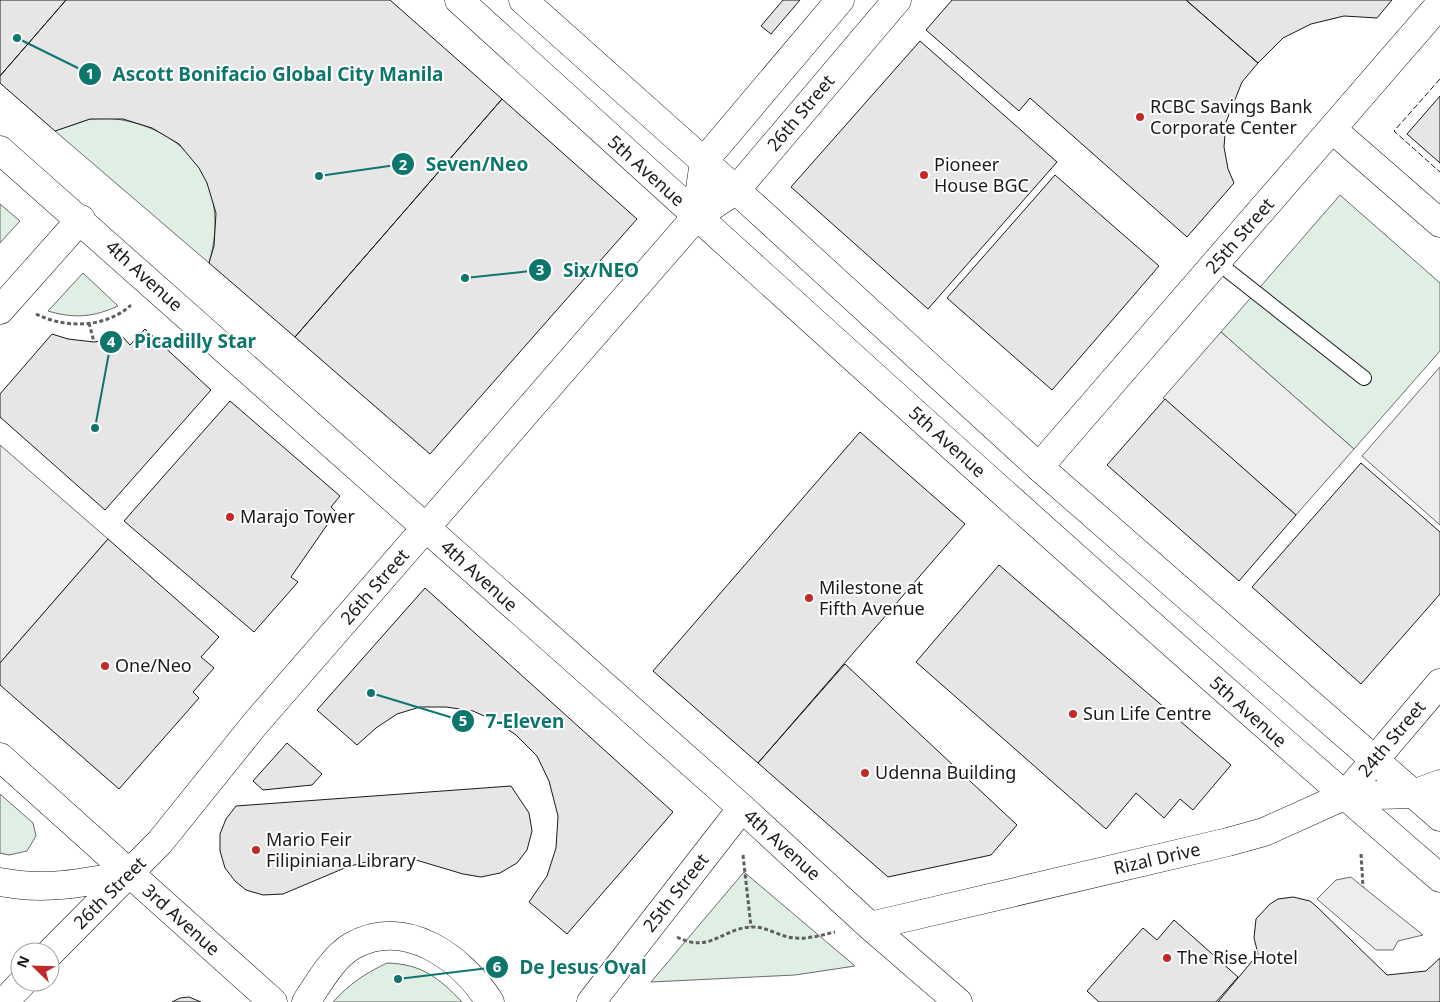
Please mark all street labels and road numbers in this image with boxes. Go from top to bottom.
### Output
street label: 26th Street [761,69,840,156]
street label: 5th Avenue [603,129,690,211]
street label: 25th Street [1200,192,1279,278]
street label: 4th Avenue [101,234,188,316]
street label: 5th Avenue [904,400,991,482]
street label: 4th Avenue [436,534,523,616]
street label: 26th Street [335,543,414,629]
street label: 5th Avenue [1205,670,1292,752]
street label: 24th Street [1352,695,1431,782]
street label: 4th Avenue [739,803,826,885]
street label: Rizal Drive [1111,836,1202,880]
street label: 25th Street [637,848,714,936]
street label: 26th Street [68,851,151,934]
street label: 3rd Avenue [138,878,225,960]

